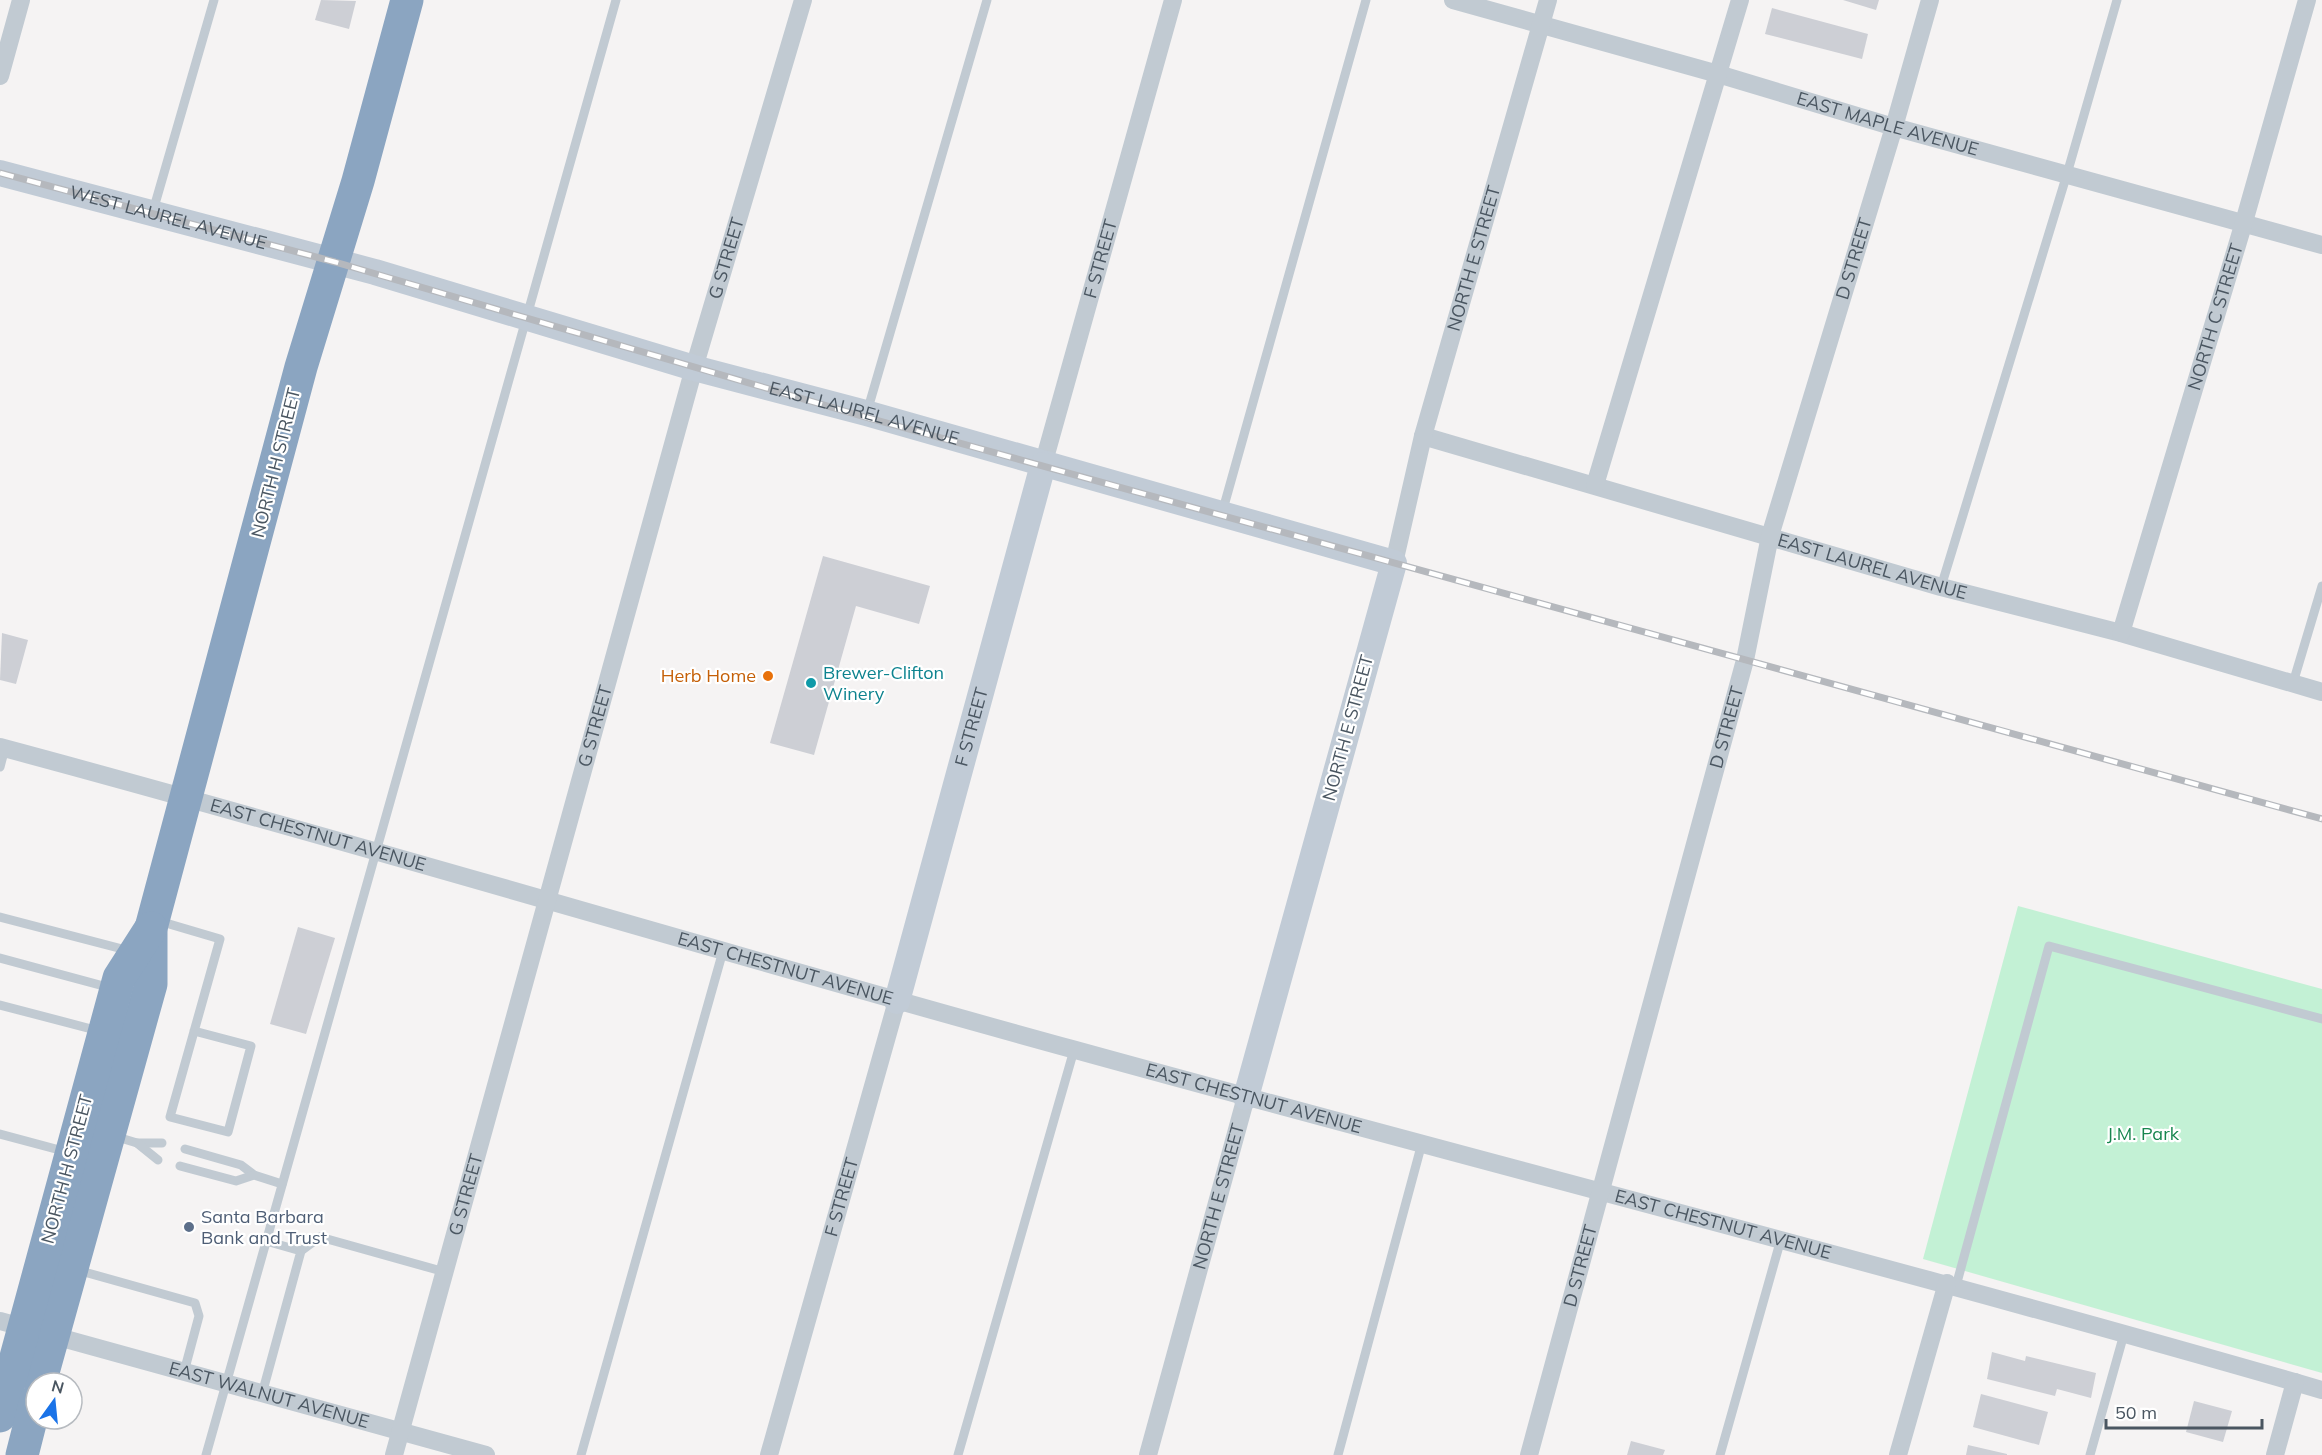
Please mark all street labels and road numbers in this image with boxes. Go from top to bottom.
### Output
street label: EAST MAPLE AVENUE [1794,86,1981,161]
street label: WEST LAUREL AVENUE [67,180,269,254]
street label: NORTH E STREET [1442,183,1505,334]
street label: G STREET [703,215,749,302]
street label: D STREET [1830,215,1877,302]
street label: F STREET [1078,217,1122,301]
street label: NORTH C STREET [2182,240,2248,393]
street label: EAST LAUREL AVENUE [767,376,962,450]
street label: NORTH H STREET [246,386,305,540]
street label: EAST LAUREL AVENUE [1775,528,1970,604]
street label: NORTH E STREET [1317,652,1378,803]
street label: G STREET [572,682,617,770]
street label: D STREET [1704,683,1748,771]
street label: F STREET [949,685,993,769]
street label: EAST CHESTNUT AVENUE [208,793,429,876]
street label: EAST CHESTNUT AVENUE [675,926,896,1010]
street label: EAST CHESTNUT AVENUE [1143,1058,1364,1138]
street label: NORTH H STREET [36,1092,98,1246]
street label: NORTH E STREET [1187,1121,1249,1272]
street label: G STREET [443,1151,488,1238]
street label: F STREET [819,1155,863,1239]
street label: EAST CHESTNUT AVENUE [1612,1184,1834,1264]
street label: D STREET [1558,1222,1602,1309]
street label: EAST WALNUT AVENUE [166,1356,372,1433]

